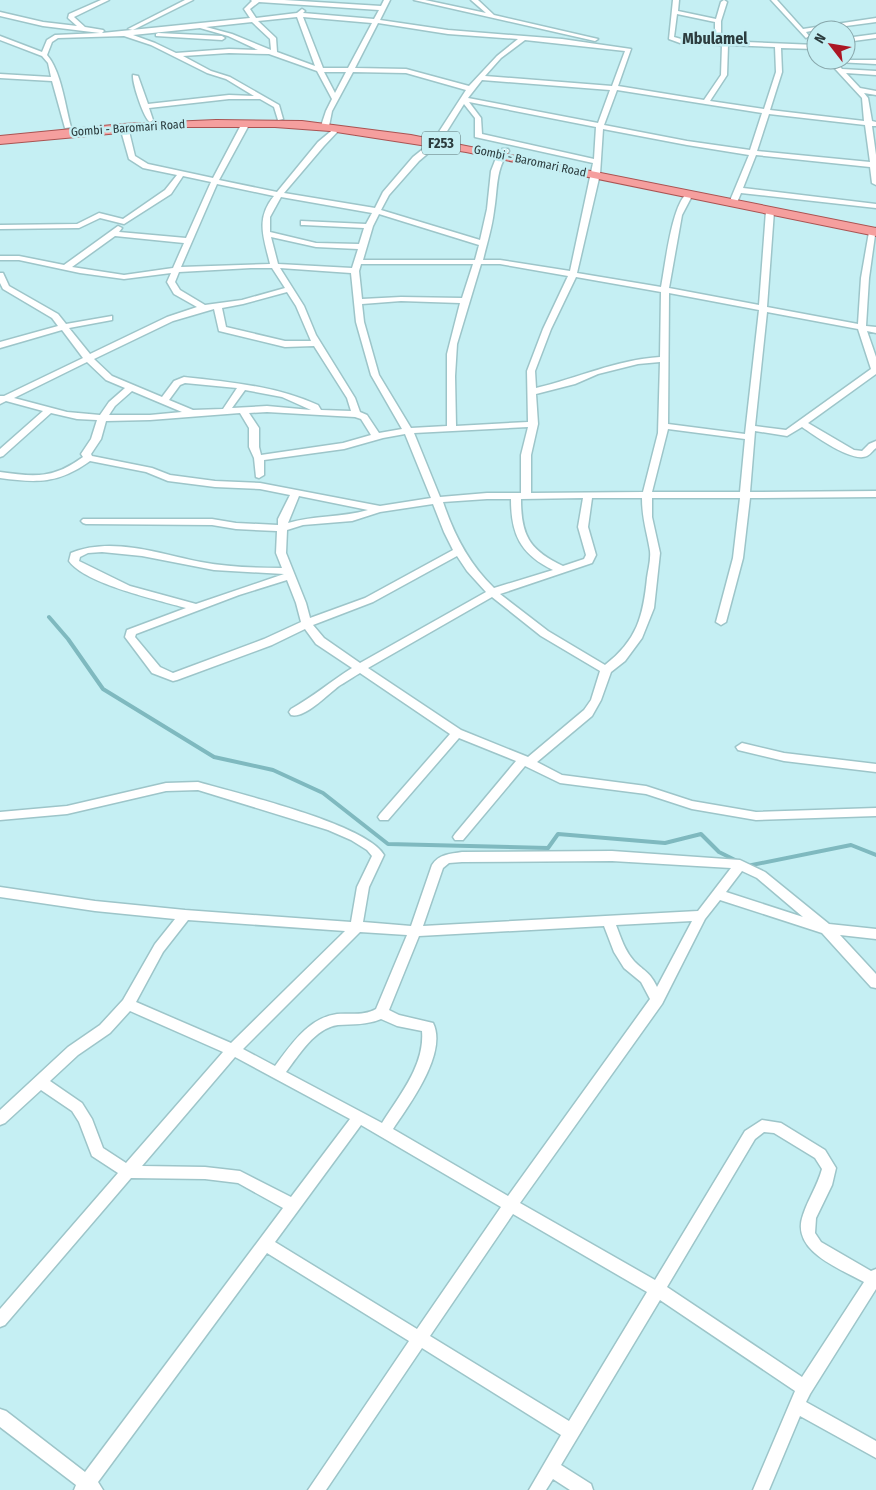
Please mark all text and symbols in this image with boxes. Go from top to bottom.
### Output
north arrow [806,20,856,70]
district label: Mbulamel [682,29,748,48]
text: N [811,31,830,47]
street label: Gombi - Baromari Road [70,117,186,139]
road number: F253 [422,132,460,154]
street label: Gombi - Baromari Road [473,142,587,180]

